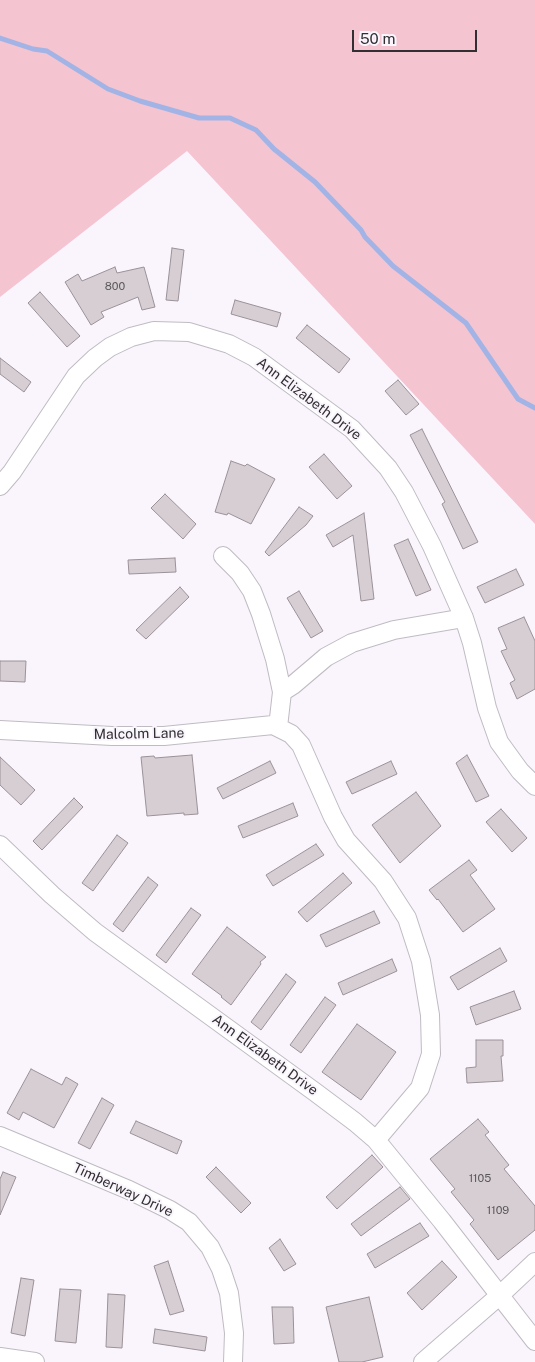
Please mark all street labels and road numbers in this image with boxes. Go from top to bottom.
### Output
street label: Ann Elizabeth Drive [253,354,365,444]
street label: Malcolm Lane [93,725,185,743]
street label: Ann Elizabeth Drive [209,1011,321,1099]
street label: Timberway Drive [70,1159,176,1221]

